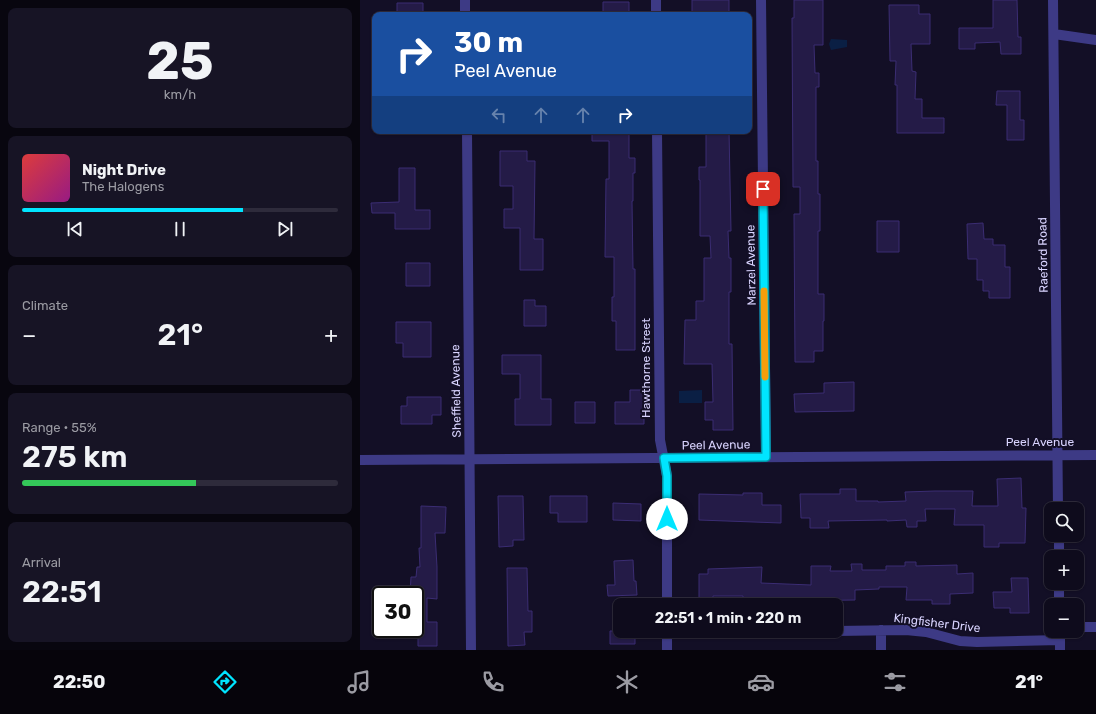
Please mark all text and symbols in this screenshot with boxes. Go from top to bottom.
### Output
text: 30 m [454,26,523,59]
icon: right [388,28,440,80]
text: 25 [146,30,214,92]
text: Peel Avenue [454,60,557,82]
text: km/h [164,87,196,102]
icon: left [488,104,510,126]
icon: ahead [530,104,552,126]
icon: ahead [572,104,594,126]
icon: right [614,104,636,126]
text: Night Drive [82,161,166,179]
pin [746,172,780,206]
icon: arrive [752,178,774,200]
text: The Halogens [82,179,164,194]
street label: Raeford Road [1035,217,1051,293]
icon: previous [64,218,86,240]
icon: pause [169,218,191,240]
icon: next [274,218,296,240]
street label: Marzel Avenue [743,224,759,306]
text: Climate [22,298,68,313]
text: 21° [158,317,203,353]
street label: Hawthorne Street [639,318,653,418]
text: − [22,322,36,349]
text: + [324,322,338,349]
street label: Sheffield Avenue [448,344,464,438]
text: Range · 55% [22,420,97,435]
street label: Peel Avenue [1006,435,1075,449]
street label: Peel Avenue [682,437,751,453]
text: 275 km [22,439,128,475]
position arrow [646,498,688,540]
map controls [1044,502,1084,638]
button: search [1044,502,1084,542]
button: + [1044,550,1084,590]
text: Arrival [22,555,61,570]
text: 22:51 [22,574,102,610]
speed limit sign: 30 [372,586,424,638]
button: − [1044,598,1084,638]
text: 22:51 · 1 min · 220 m [655,609,801,627]
street label: Kingfisher Drive [893,611,981,635]
icon: directions [211,668,239,696]
icon: music [345,668,373,696]
icon: phone [479,668,507,696]
icon: climate [613,668,641,696]
icon: car [747,668,775,696]
icon: filters [881,668,909,696]
text: 22:50 [53,671,105,693]
text: 21° [1015,671,1043,693]

